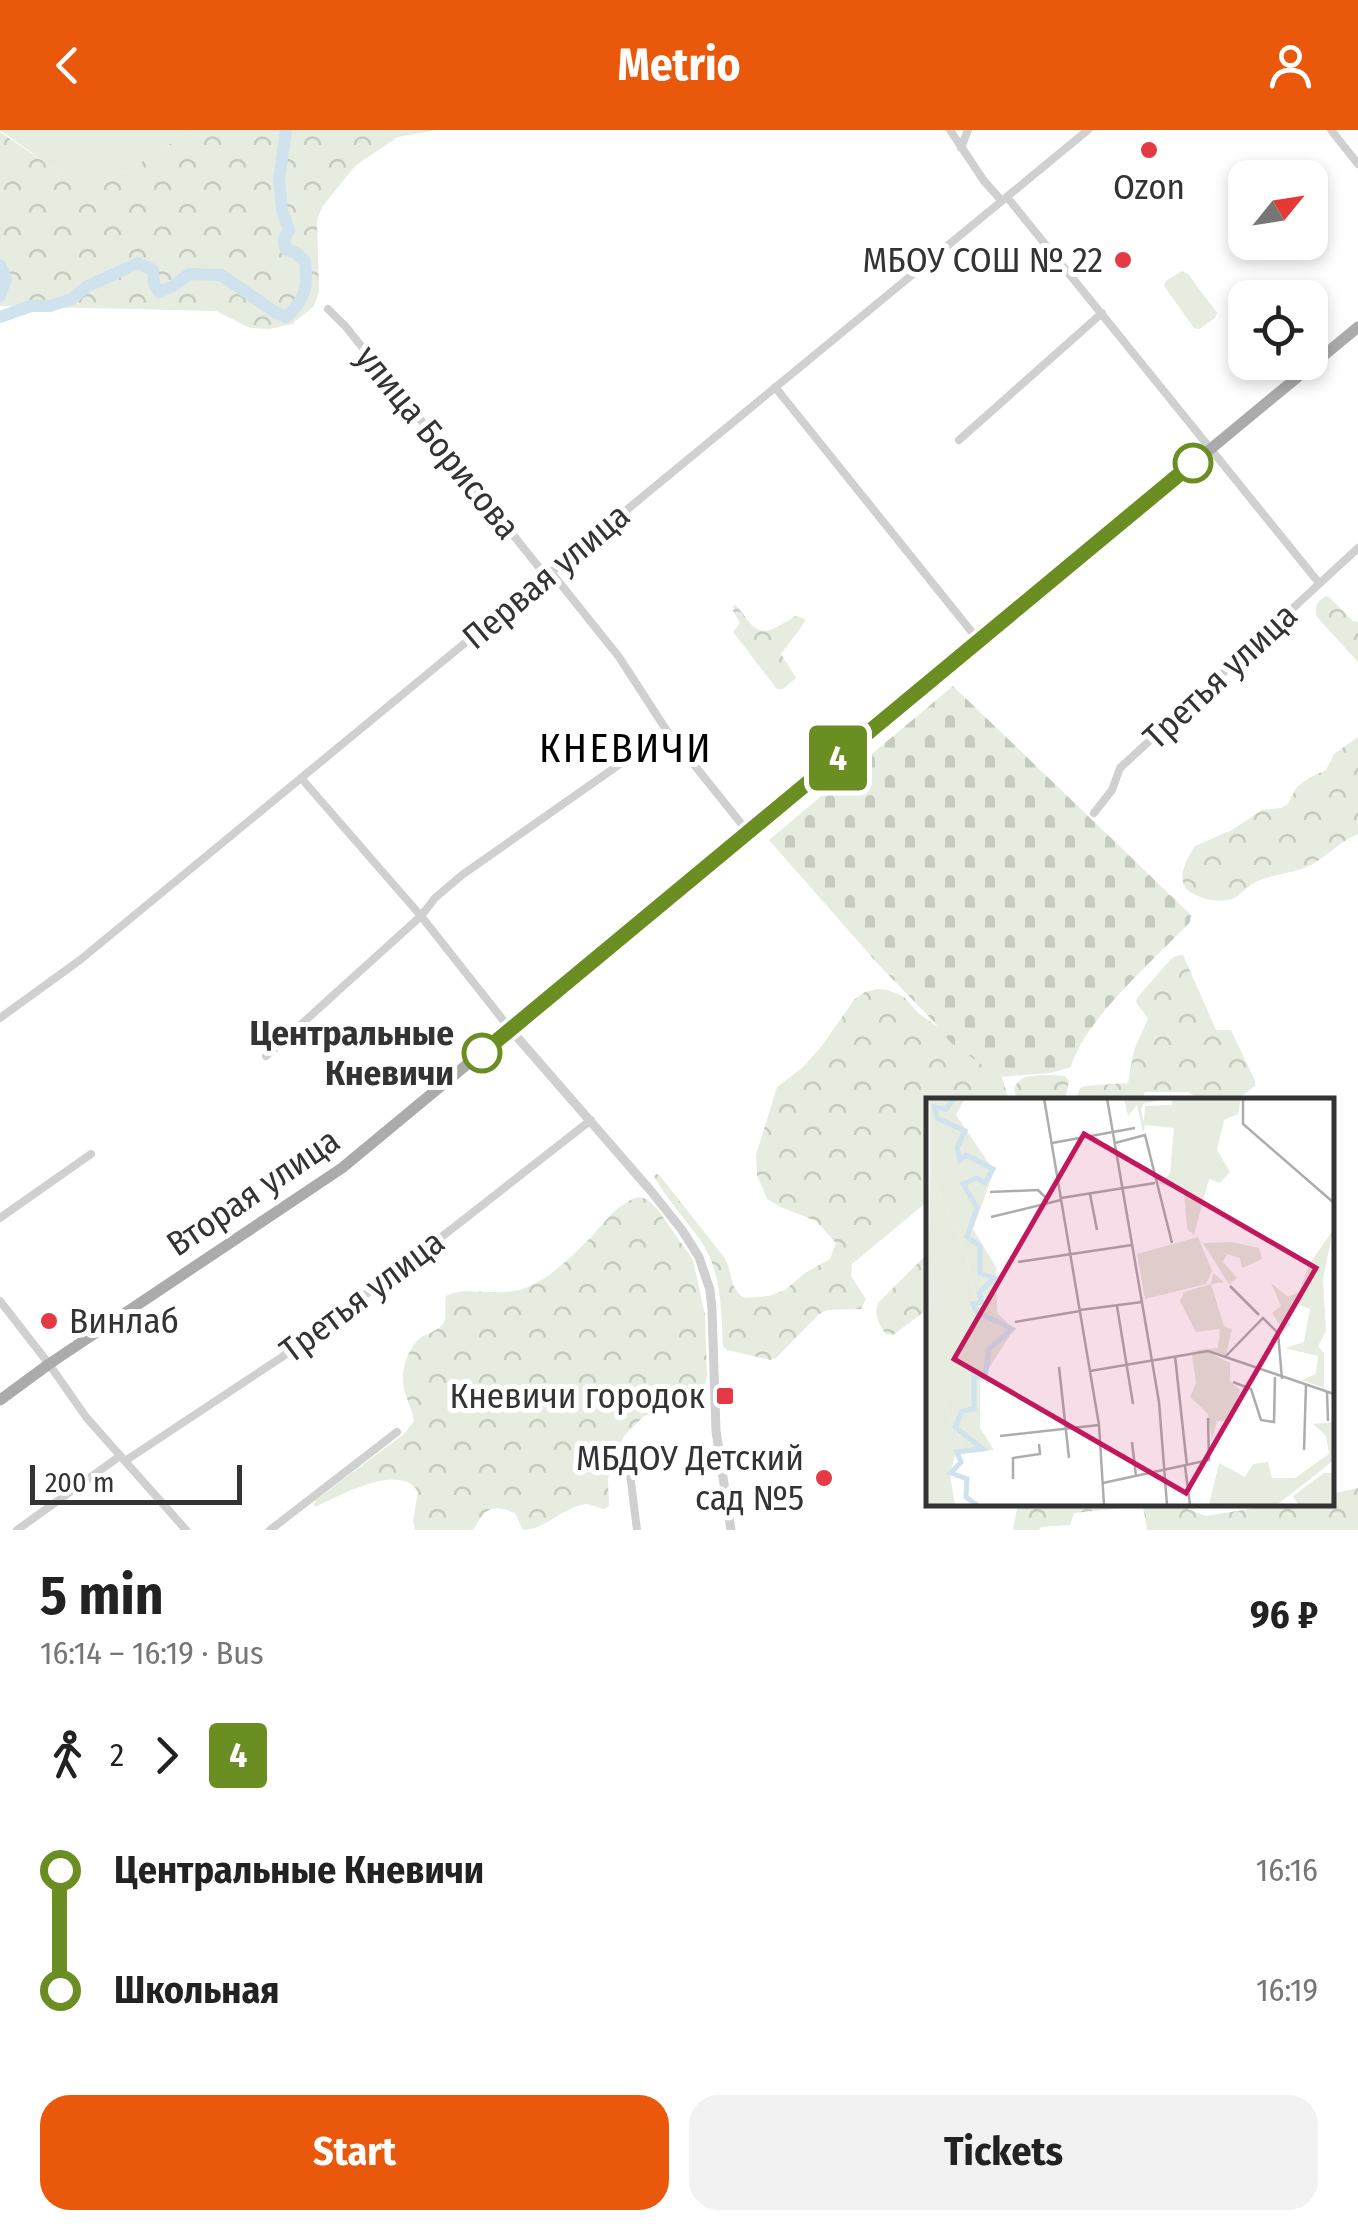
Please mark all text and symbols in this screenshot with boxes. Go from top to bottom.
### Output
icon: back [40,38,95,93]
text: Metrio [617,38,741,92]
icon: person [1263,38,1318,93]
marker: Ozon [1138,139,1160,161]
north arrow [1228,160,1328,260]
map controls [1228,160,1328,380]
place label: Ozon [1113,166,1185,208]
place label: МБОУ СОШ № 22 [862,239,1103,281]
marker: МБОУ СОШ № 22 [1112,249,1134,271]
button: locate [1228,280,1328,380]
street label: улица Борисова [347,337,529,547]
unlabelled marker [1174,444,1212,482]
street label: Первая улица [454,494,638,658]
street label: Третья улица [1134,594,1306,758]
district label: КНЕВИЧИ [539,725,713,773]
line badge: 4 [806,726,870,790]
text: 4 [829,737,847,779]
place label: Центральные Кневичи [249,1012,454,1094]
marker: Центральные Кневичи [463,1034,501,1072]
inset map [926,1098,1333,1505]
street label: Вторая улица [159,1119,347,1265]
street label: Третья улица [272,1221,452,1371]
place label: Винлаб [69,1300,179,1342]
marker: Винлаб [38,1310,60,1332]
place label: Кневичи городок [449,1375,706,1417]
marker: Кневичи городок [714,1385,736,1407]
place label: МБДОУ Детский сад №5 [576,1437,804,1519]
scale bar [30,1460,242,1504]
text: 200 m [45,1466,115,1499]
marker: МБДОУ Детский сад №5 [813,1467,835,1489]
text: 5 min [40,1563,163,1629]
text: 96 ₽ [1250,1592,1318,1638]
text: 16:14 – 16:19 · Bus [40,1634,264,1672]
icon: walk [40,1728,95,1783]
icon: forward [139,1728,194,1783]
text: 4 [229,1734,247,1776]
text: 2 [110,1736,124,1774]
text: Центральные Кневичи [114,1847,484,1893]
text: 16:16 [1256,1851,1318,1889]
text: Школьная [114,1967,280,2013]
text: 16:19 [1256,1971,1318,2009]
button: Start [40,2095,669,2210]
button: Tickets [689,2095,1318,2210]

